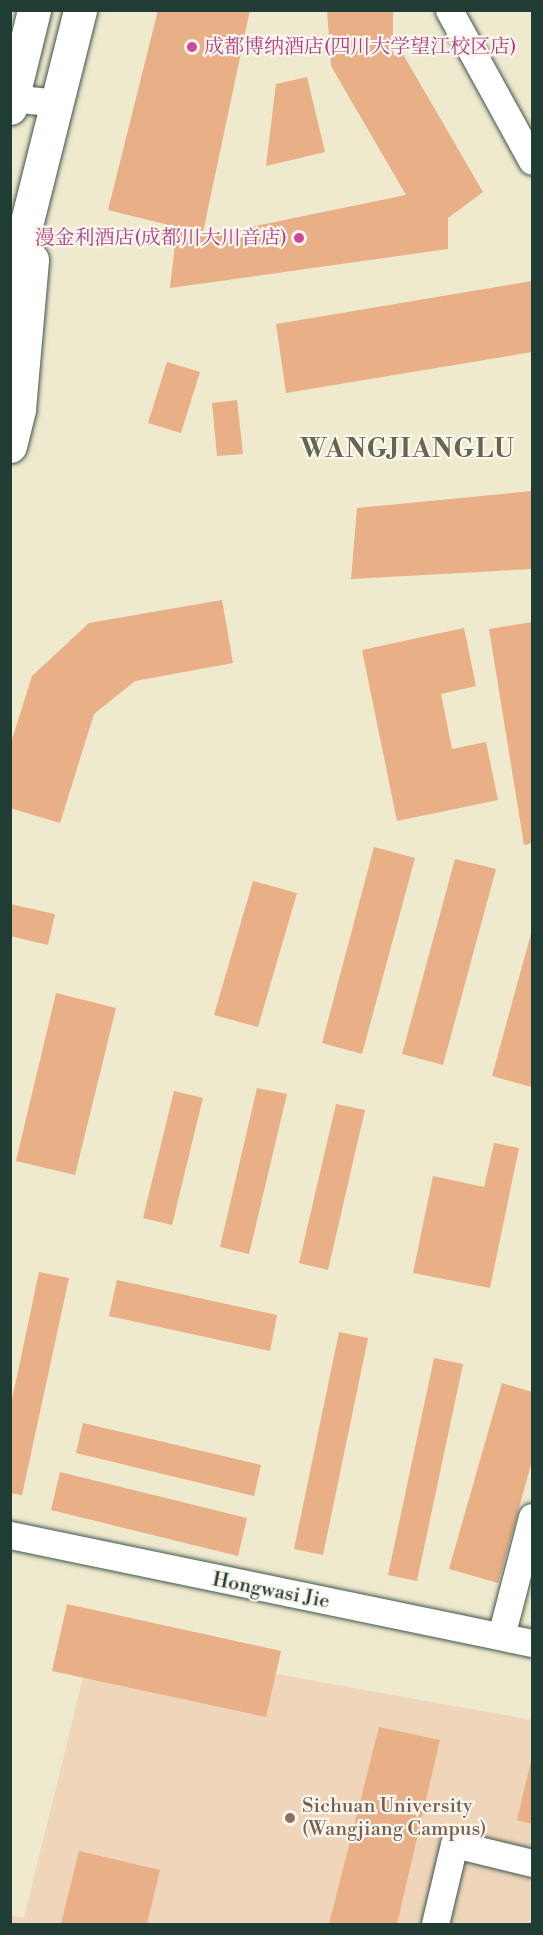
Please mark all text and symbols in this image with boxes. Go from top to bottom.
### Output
place label: 成都博纳酒店(四川大学望江校区店) [204,35,516,59]
marker: 成都博纳酒店(四川大学望江校区店) [185,40,199,54]
place label: 漫金利酒店(成都川大川音店) [35,226,287,250]
marker: 漫金利酒店(成都川大川音店) [292,231,306,245]
district label: WANGJIANGLU [300,434,516,466]
street label: Hongwasi Jie [210,1568,332,1614]
place label: Sichuan University (Wangjiang Campus) [302,1794,486,1841]
marker: Sichuan University (Wangjiang Campus) [283,1811,297,1825]

